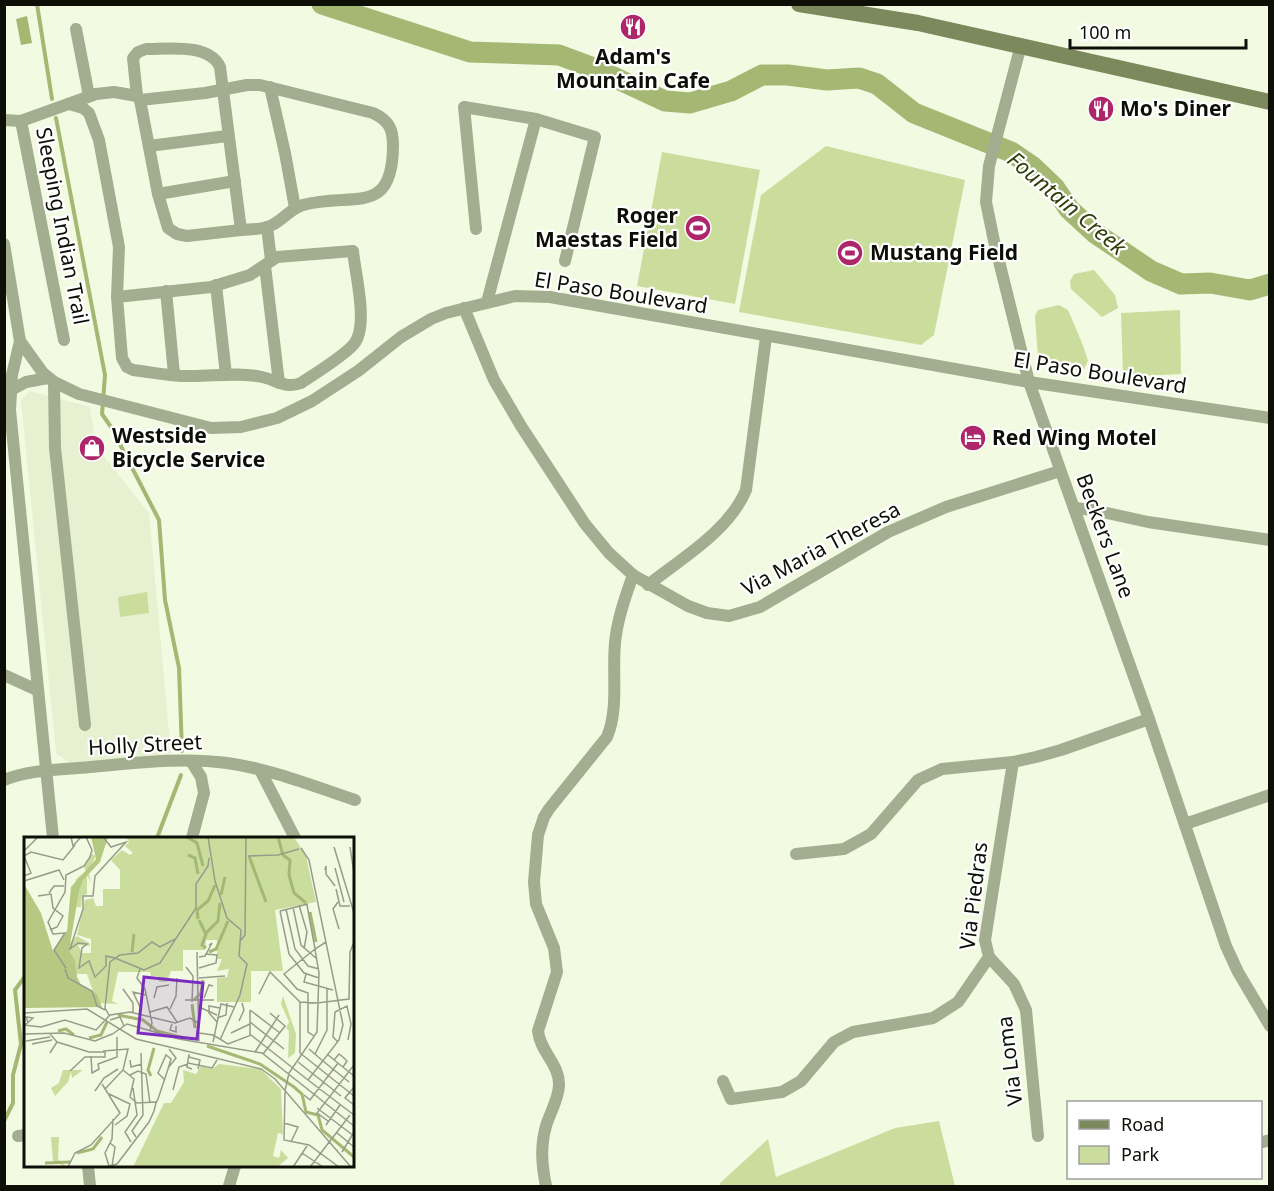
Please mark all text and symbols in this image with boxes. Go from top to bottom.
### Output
restaurant icon: Adam's Mountain Cafe [618,12,648,42]
scale bar [1070,12,1246,50]
text: 100 m [1079,20,1131,44]
place label: Adam's Mountain Cafe [556,42,710,94]
restaurant icon: Mo's Diner [1086,94,1116,124]
place label: Mo's Diner [1120,94,1232,122]
street label: Sleeping Indian Trail [30,125,96,327]
water label: Fountain Creek [1002,144,1134,261]
place label: Roger Maestas Field [535,201,679,253]
sports icon: Roger Maestas Field [683,213,713,243]
sports icon: Mustang Field [835,238,865,268]
place label: Mustang Field [870,238,1018,266]
street label: El Paso Boulevard [533,264,710,320]
street label: El Paso Boulevard [1012,344,1189,400]
place label: Westside Bicycle Service [112,421,265,473]
hotel icon: Red Wing Motel [958,423,988,453]
place label: Red Wing Motel [992,423,1157,451]
shop icon: Westside Bicycle Service [77,433,107,463]
street label: Beckers Lane [1070,470,1141,602]
street label: Via Maria Theresa [736,494,905,602]
street label: Holly Street [87,727,203,761]
inset map [24,837,354,1167]
street label: Via Piedras [953,840,993,951]
street label: Via Loma [990,1015,1028,1108]
legend [1067,1101,1262,1179]
text: Road [1121,1112,1164,1136]
text: Park [1121,1142,1159,1166]

